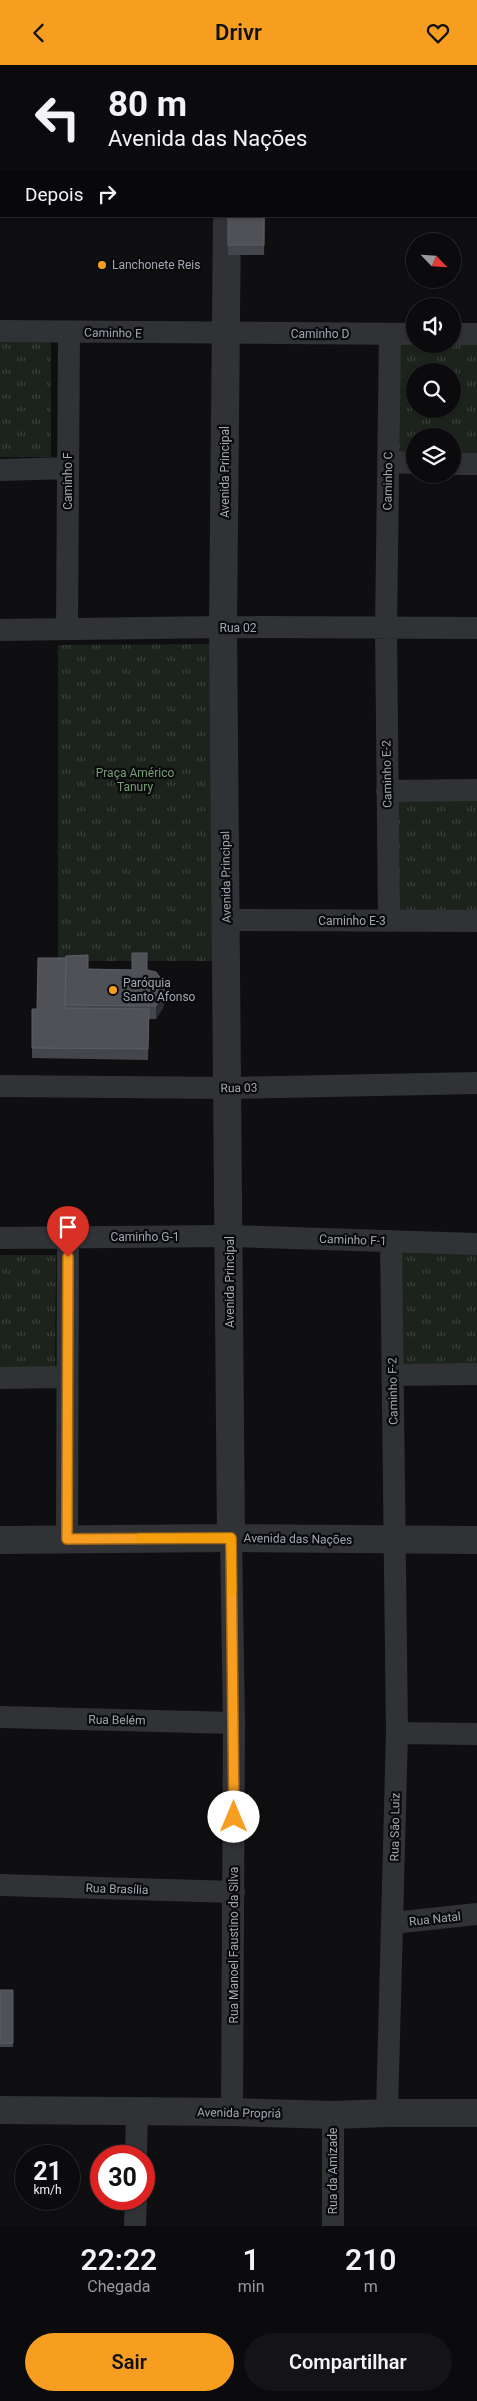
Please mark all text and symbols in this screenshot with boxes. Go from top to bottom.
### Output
icon: back [25,19,53,47]
icon: heart [424,19,452,47]
text: Drivr [215,20,262,45]
text: 80 m [108,84,187,125]
icon: left [25,85,90,150]
text: Avenida das Nações [108,126,307,151]
icon: right [93,180,121,208]
text: Depois [25,183,83,206]
north arrow [406,233,461,287]
map controls [406,233,461,483]
place label: Lanchonete Reis [112,258,200,272]
marker: Lanchonete Reis [96,259,108,271]
button: sound [406,298,461,353]
street label: Caminho E [84,325,142,341]
street label: Caminho D [291,327,349,341]
button: search [406,363,461,418]
street label: Avenida Principal [218,426,232,518]
button: layers [406,428,461,483]
street label: Caminho C [380,451,396,510]
street label: Caminho F [61,452,75,510]
street label: Rua 02 [219,621,257,635]
street label: Caminho E-2 [379,740,395,808]
park label: Praça Américo Tanury [96,766,174,794]
street label: Avenida Principal [218,831,234,923]
street label: Caminho E-3 [318,914,386,928]
place label: Paróquia Santo Afonso [123,976,196,1004]
marker: Paróquia Santo Afonso [107,984,119,996]
street label: Rua 03 [220,1081,258,1095]
pin [47,1206,89,1257]
icon: arrive [54,1213,82,1241]
street label: Caminho G-1 [110,1230,180,1244]
street label: Caminho F-1 [319,1232,387,1248]
street label: Avenida Principal [223,1236,237,1328]
street label: Caminho F-2 [385,1357,401,1425]
street label: Avenida das Nações [244,1531,352,1547]
street label: Rua Belém [88,1713,146,1727]
position arrow [207,1790,259,1842]
street label: Rua São Luiz [387,1793,403,1861]
street label: Rua Manoel Faustino da Silva [227,1867,241,2023]
street label: Rua Brasília [85,1881,149,1897]
street label: Rua Natal [408,1909,462,1929]
street label: Avenida Propriá [197,2105,281,2121]
street label: Rua da Amizade [326,2128,340,2214]
speed limit sign: 30 [90,2145,155,2210]
text: 21 [33,2157,62,2186]
text: km/h [33,2183,62,2197]
text: 22:22 [81,2242,157,2277]
text: 1 [243,2242,260,2277]
text: 210 [345,2242,396,2277]
text: Chegada [87,2277,150,2296]
text: min [238,2277,265,2296]
text: m [364,2277,378,2296]
button: Sair [25,2333,234,2391]
button: Compartilhar [244,2333,452,2391]

